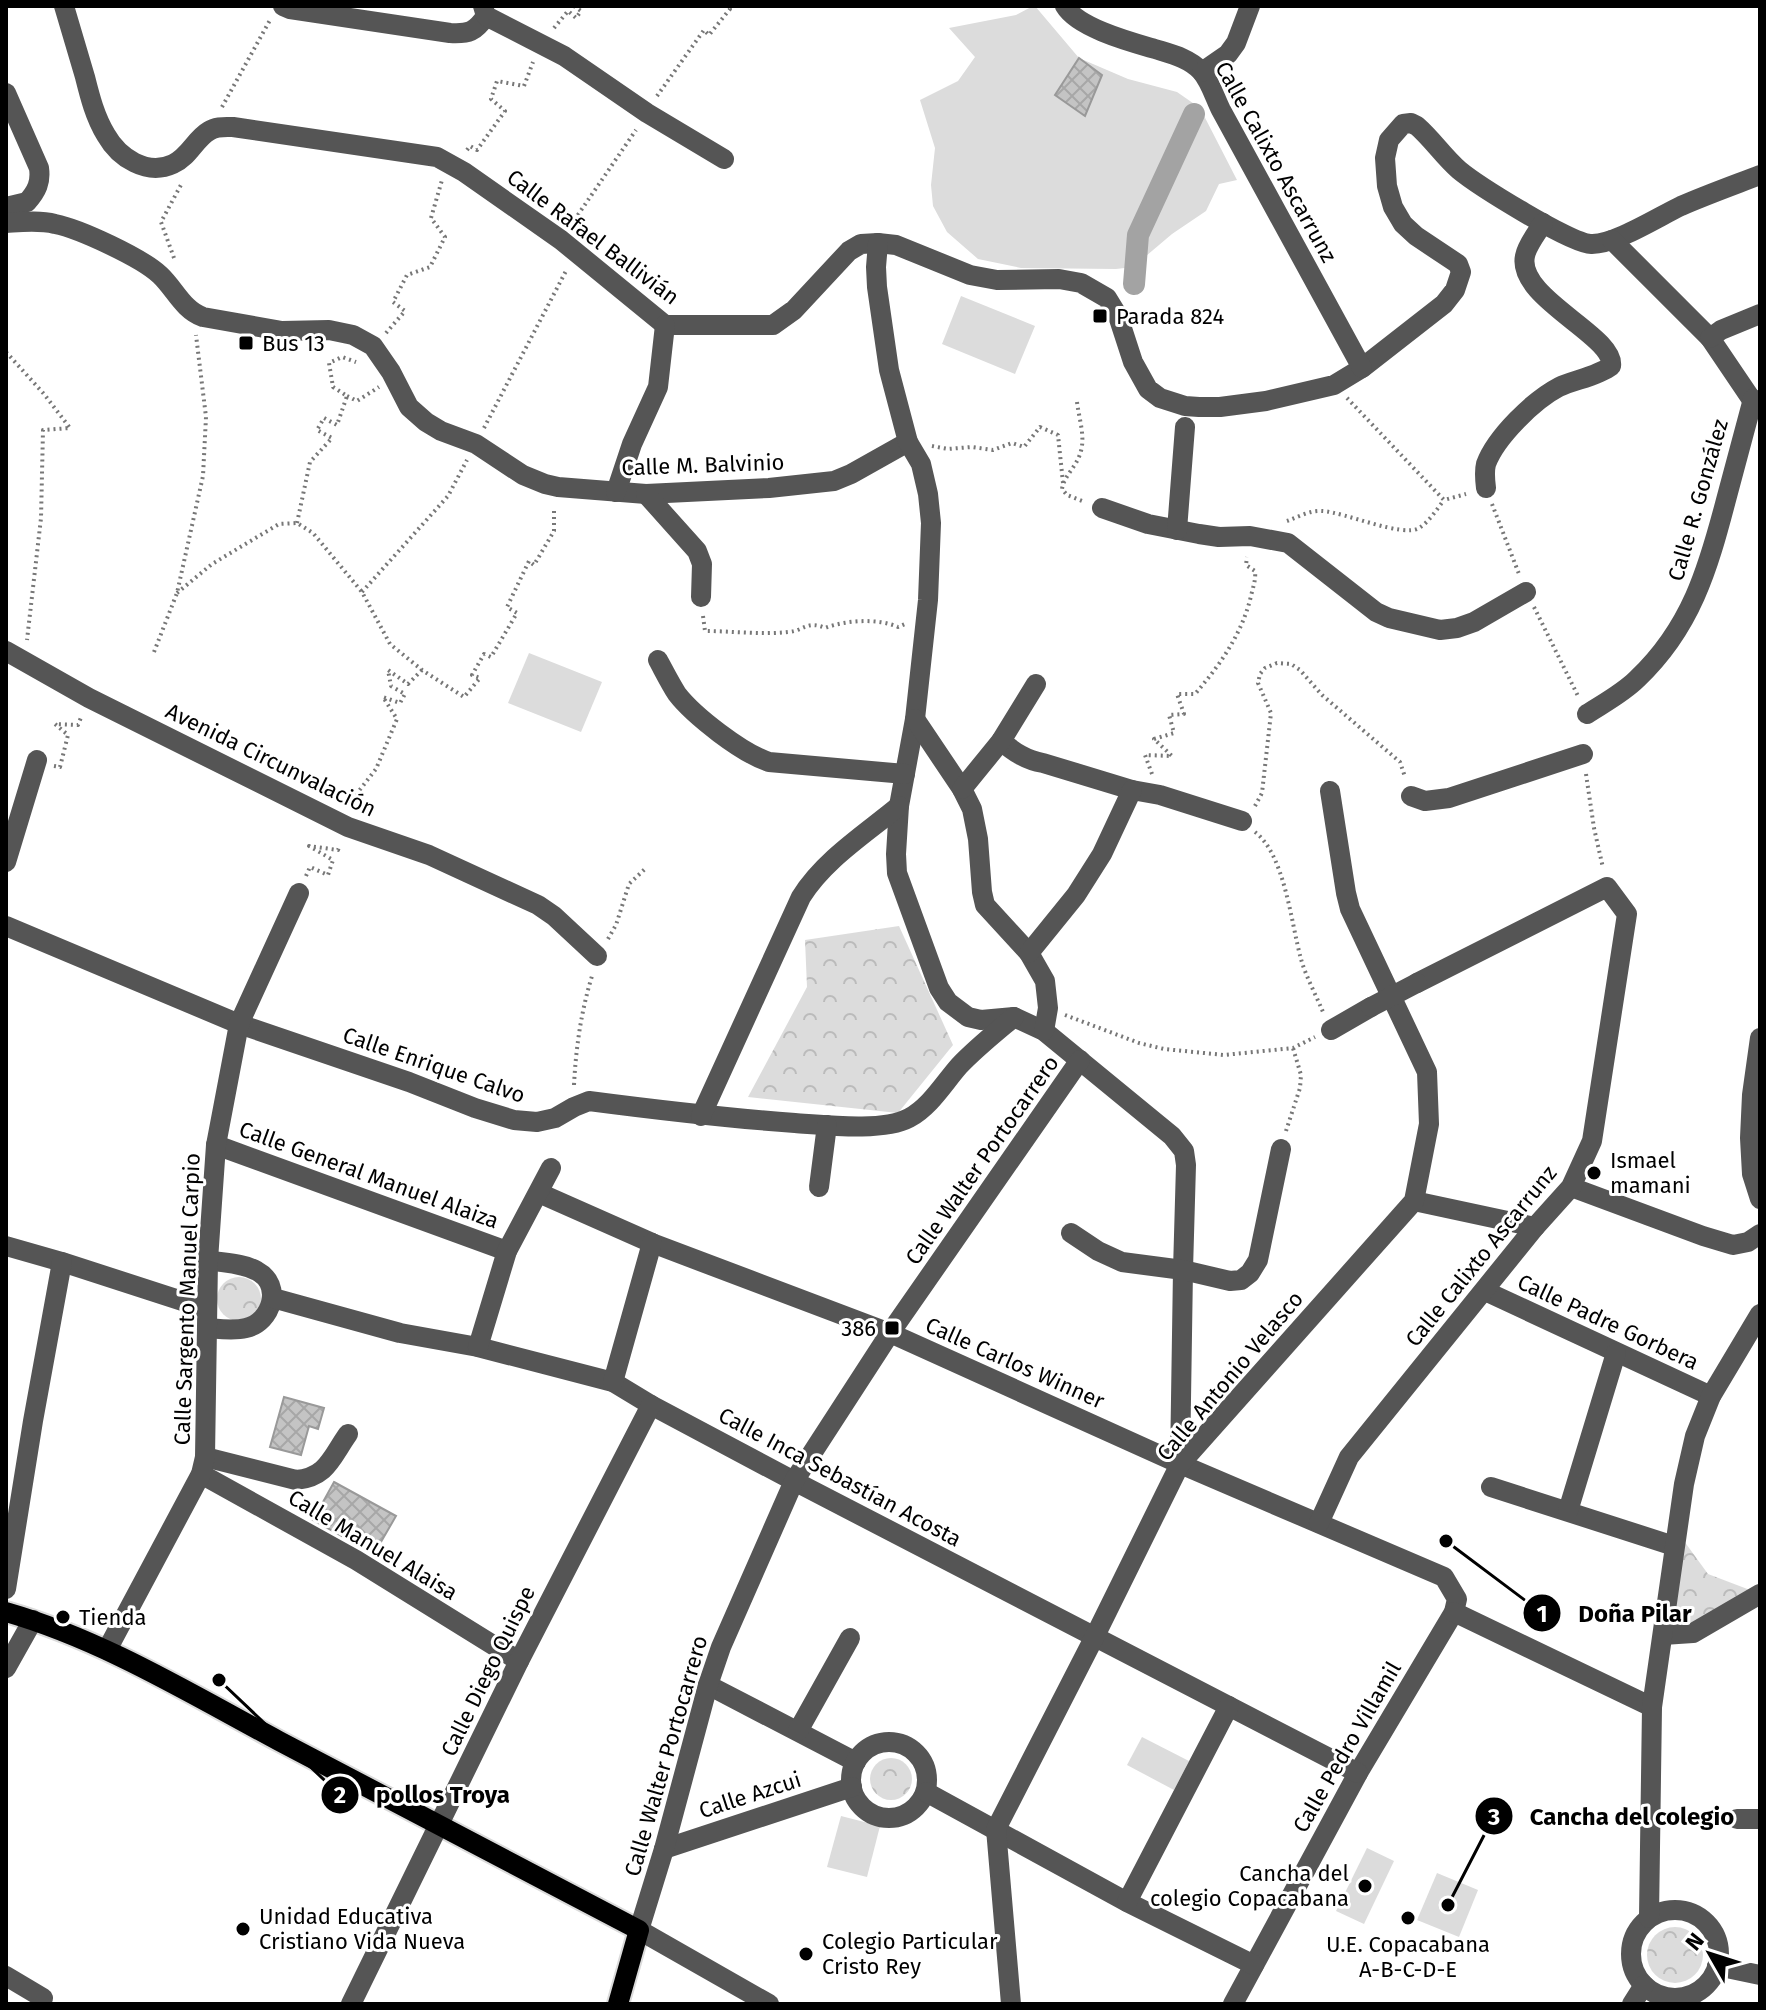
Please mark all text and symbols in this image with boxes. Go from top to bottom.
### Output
street label: Calle Calixto Ascarrunz [1210,57,1342,267]
street label: Calle Rafael Ballivián [502,163,684,311]
place label: Parada 824 [1116,303,1224,330]
marker: Parada 824 [1091,307,1109,325]
place label: Bus 13 [262,330,325,357]
marker: Bus 13 [237,334,255,352]
street label: Calle R. González [1662,416,1734,584]
street label: Calle M. Balvinio [621,449,785,481]
street label: Avenida Circunvalación [161,697,381,823]
street label: Calle Enrique Calvo [339,1021,529,1109]
street label: Calle Walter Portocarrero [899,1050,1065,1270]
street label: Calle General Manuel Alaiza [235,1115,503,1235]
place label: Ismael mamani [1610,1147,1691,1199]
street label: Calle Sargento Manuel Carpio [168,1152,206,1446]
street label: Calle Calixto Ascarrunz [1400,1160,1562,1352]
marker: Ismael mamani [1585,1164,1603,1182]
street label: Calle Padre Gorbera [1513,1268,1703,1376]
street label: Calle Antonio Velasco [1151,1286,1309,1466]
street label: Calle Carlos Winner [921,1311,1109,1415]
place label: 386 [841,1315,876,1342]
marker: 386 [883,1319,901,1337]
street label: Calle Inca Sebastían Acosta [714,1401,966,1553]
street label: Calle Manuel Alaisa [283,1484,463,1606]
street label: Calle Diego Quispe [435,1581,541,1761]
callout: Doña Pilar [1522,1589,1707,1637]
text: 1 [1536,1600,1548,1628]
text: Doña Pilar [1578,1600,1692,1628]
place label: Tienda [79,1604,147,1631]
marker: Tienda [54,1608,72,1626]
street label: Calle Walter Portocarrero [619,1632,713,1880]
street label: Calle Pedro Villamil [1287,1657,1407,1837]
street label: Calle Azcui [696,1766,804,1824]
callout: pollos Troya [320,1771,526,1819]
text: 2 [334,1781,346,1809]
text: pollos Troya [376,1781,510,1809]
callout: Cancha del colegio [1474,1792,1750,1840]
text: 3 [1487,1803,1500,1831]
text: Cancha del colegio [1530,1803,1734,1831]
place label: Cancha del colegio Copacabana [1150,1860,1349,1912]
marker: Cancha del colegio Copacabana [1356,1877,1374,1895]
place label: Unidad Educativa Cristiano Vida Nueva [259,1903,465,1955]
marker: U.E. Copacabana A-B-C-D-E [1399,1909,1417,1927]
north arrow [1670,1914,1750,1994]
marker: Unidad Educativa Cristiano Vida Nueva [234,1920,252,1938]
place label: Colegio Particular Cristo Rey [822,1928,998,1980]
text: N [1680,1928,1710,1956]
place label: U.E. Copacabana A-B-C-D-E [1326,1931,1490,1983]
marker: Colegio Particular Cristo Rey [797,1945,815,1963]

